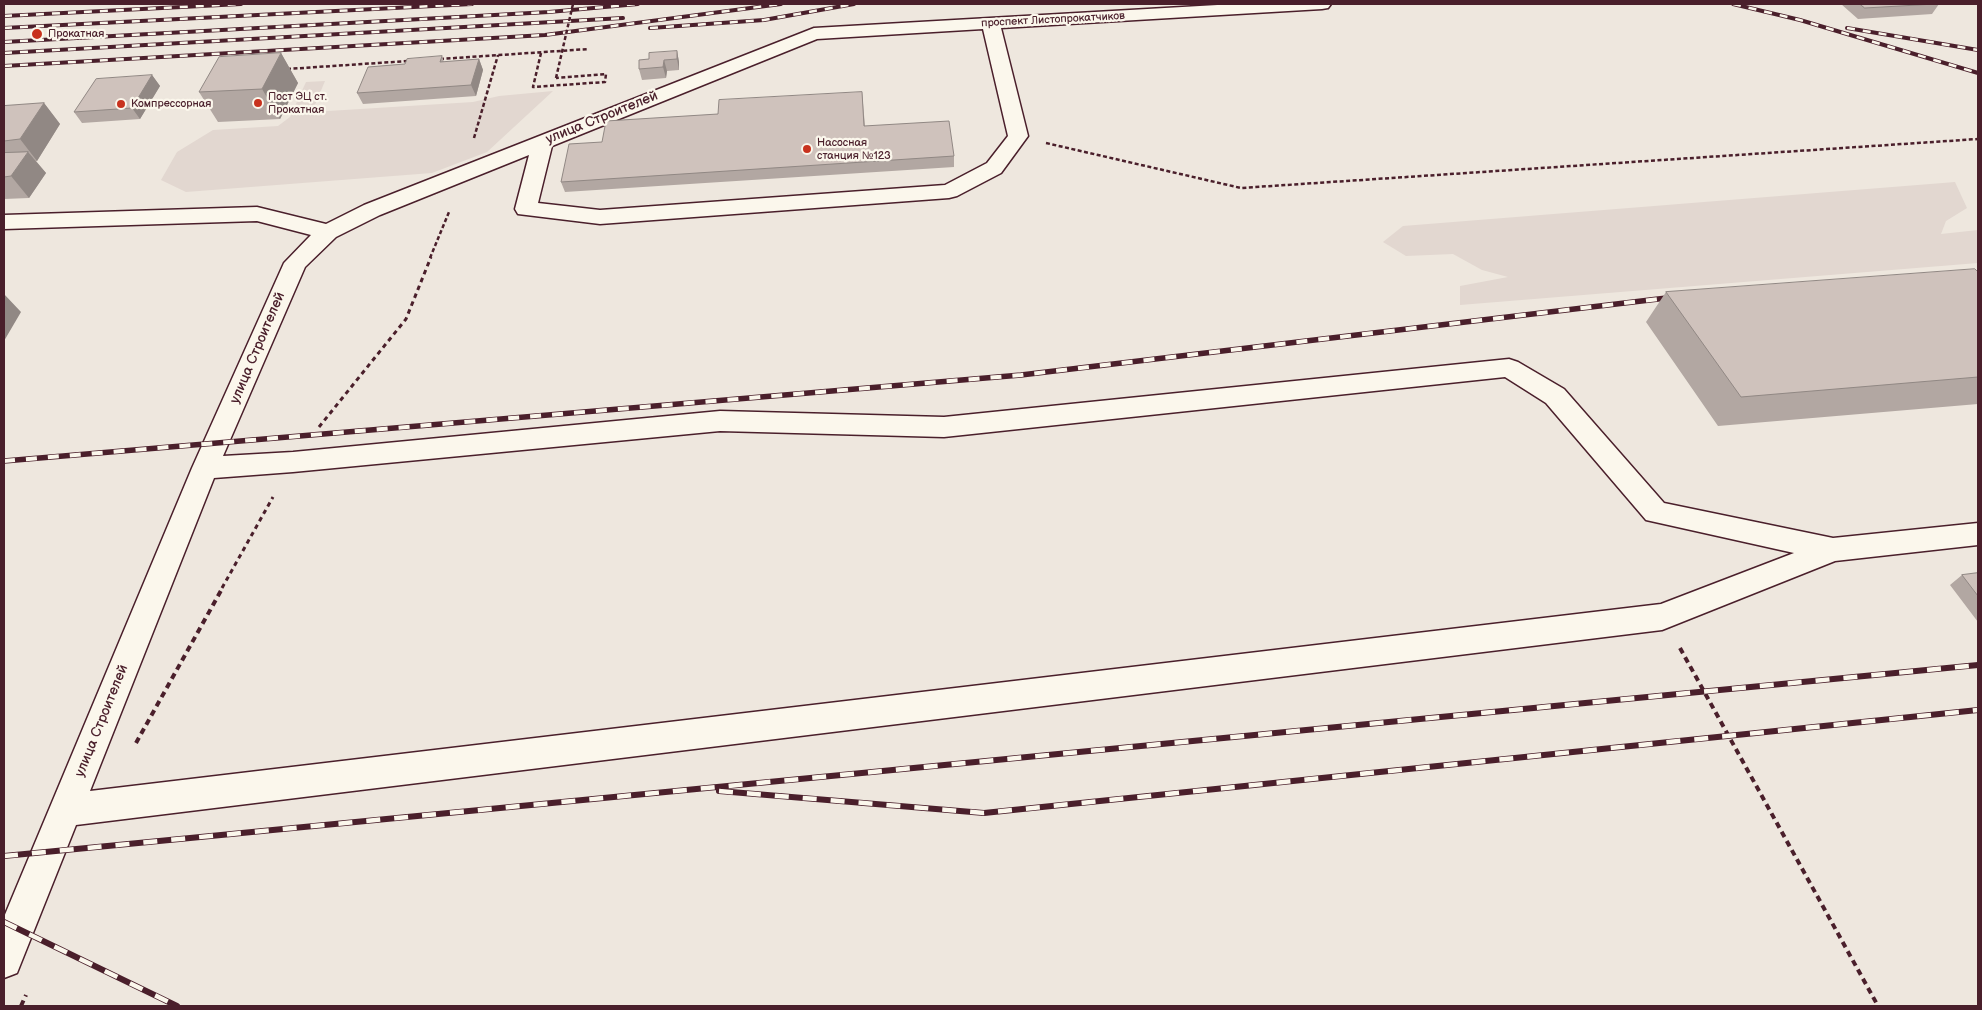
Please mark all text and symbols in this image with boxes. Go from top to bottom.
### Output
street label: проспект Листопрокатчиков [981,10,1125,30]
marker: Прокатная [30,27,44,41]
place label: Прокатная [48,27,104,41]
street label: улица Строителей [543,88,661,148]
place label: Пост ЭЦ ст. Прокатная [268,90,327,116]
place label: Компрессорная [131,97,211,111]
marker: Пост ЭЦ ст. Прокатная [252,97,264,109]
marker: Компрессорная [115,98,127,110]
place label: Насосная станция №123 [817,136,891,162]
marker: Насосная станция №123 [801,143,813,155]
street label: улица Строителей [227,290,289,406]
street label: улица Строителей [72,662,132,780]

